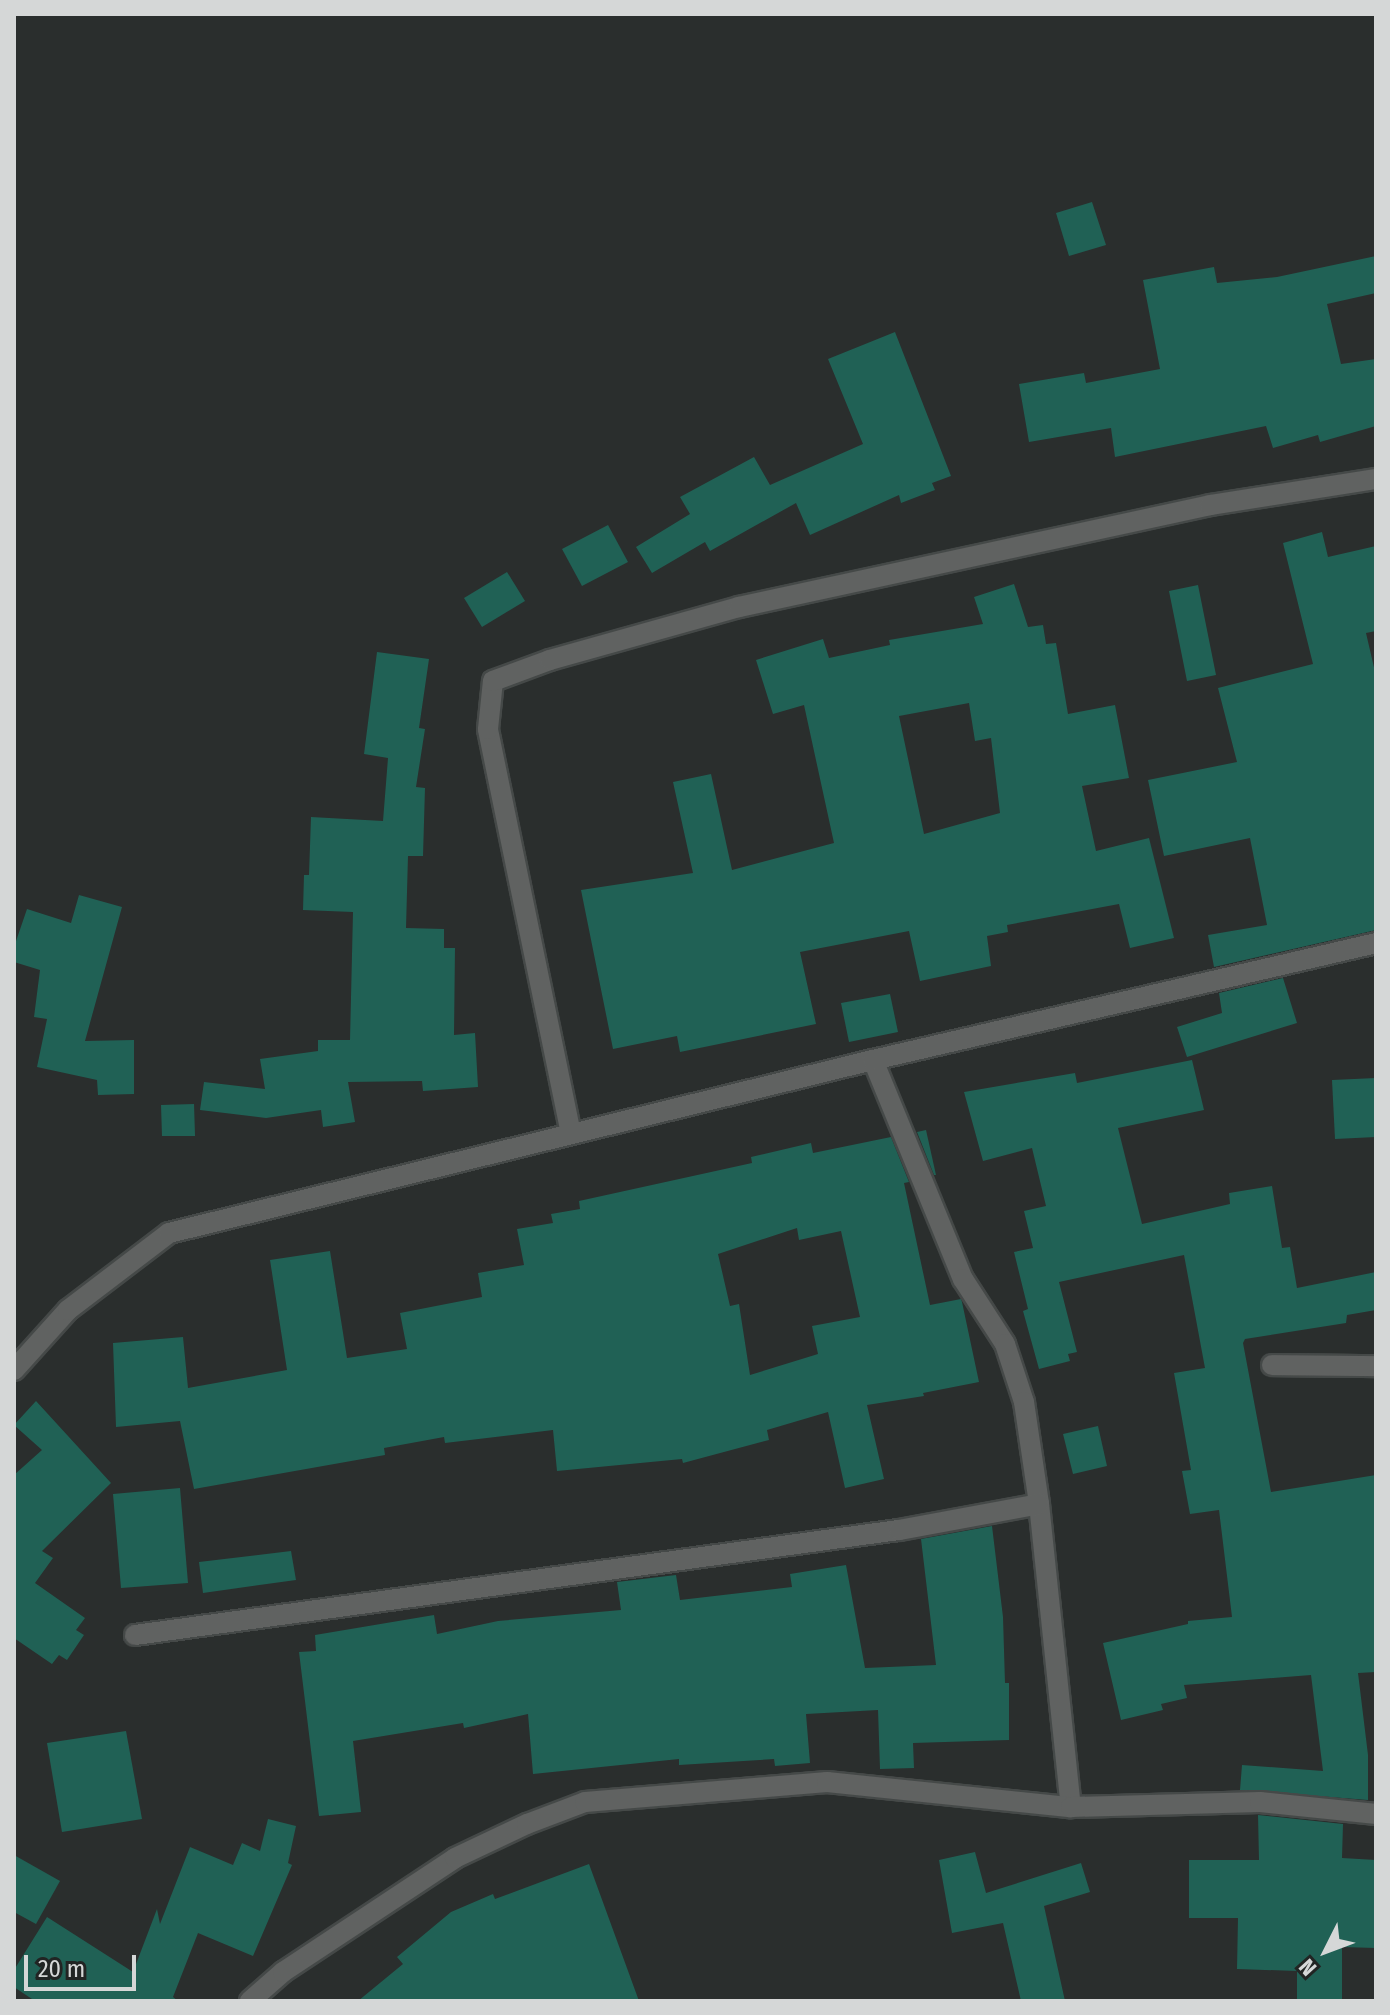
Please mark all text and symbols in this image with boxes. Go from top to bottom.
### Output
north arrow [1286,1911,1366,1991]
scale bar [28,1939,140,1989]
text: N [1293,1953,1322,1981]
text: 20 m [38,1955,85,1983]

